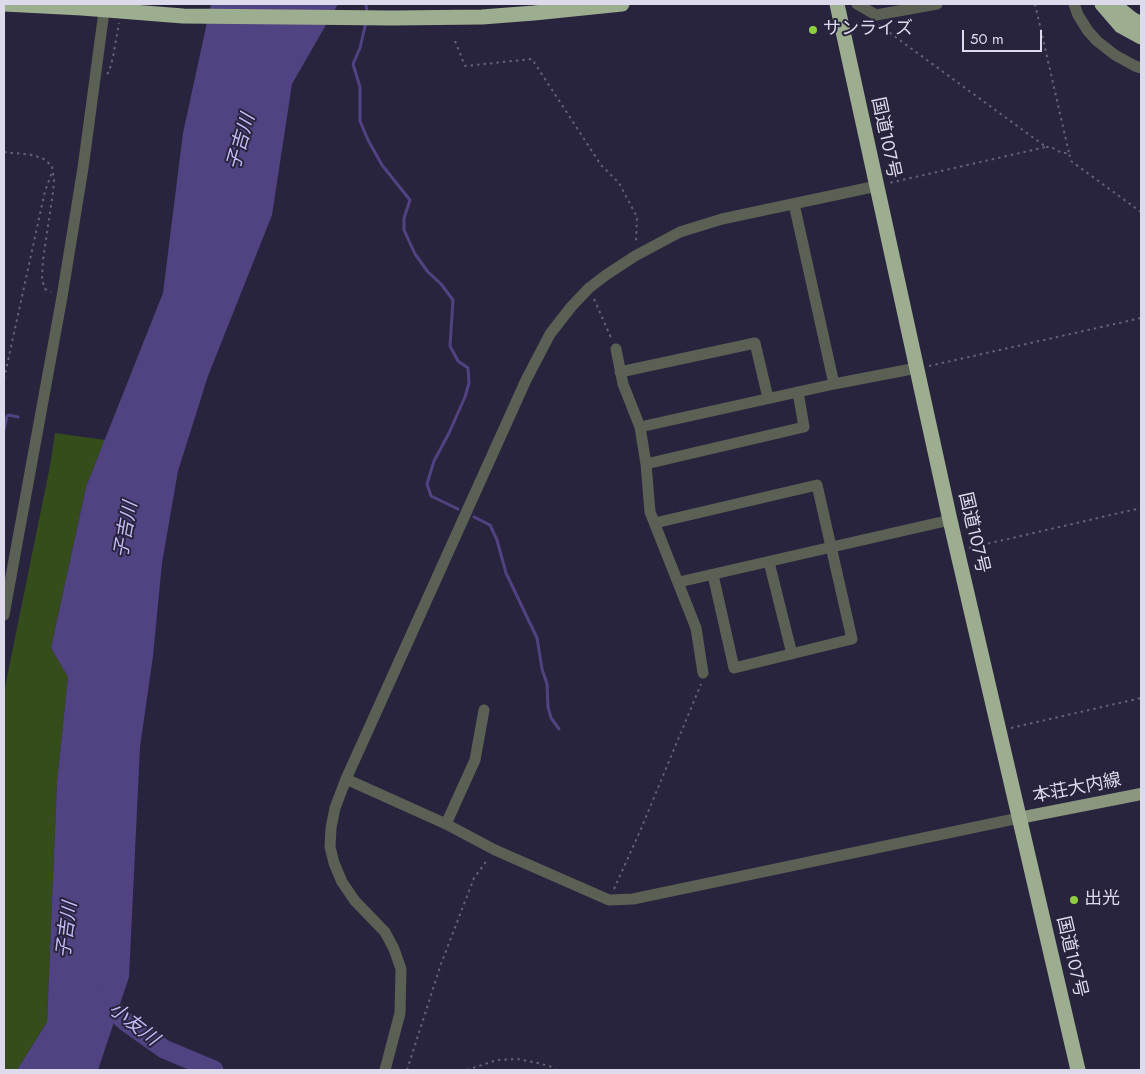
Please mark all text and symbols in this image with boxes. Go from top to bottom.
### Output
place label: サンライズ [823,19,913,41]
scale bar [965,20,1045,52]
marker: サンライズ [807,24,819,36]
text: 50 m [970,28,1004,50]
street label: 国道107号 [866,95,904,181]
water label: 子吉川 [223,111,261,173]
street label: 国道107号 [953,490,993,576]
water label: 子吉川 [111,500,143,560]
street label: 本荘大内線 [1031,770,1123,808]
place label: 出光 [1084,889,1120,911]
marker: 出光 [1068,894,1080,906]
water label: 子吉川 [53,900,83,960]
street label: 国道107号 [1051,914,1091,1000]
water label: 小友川 [104,998,162,1052]

